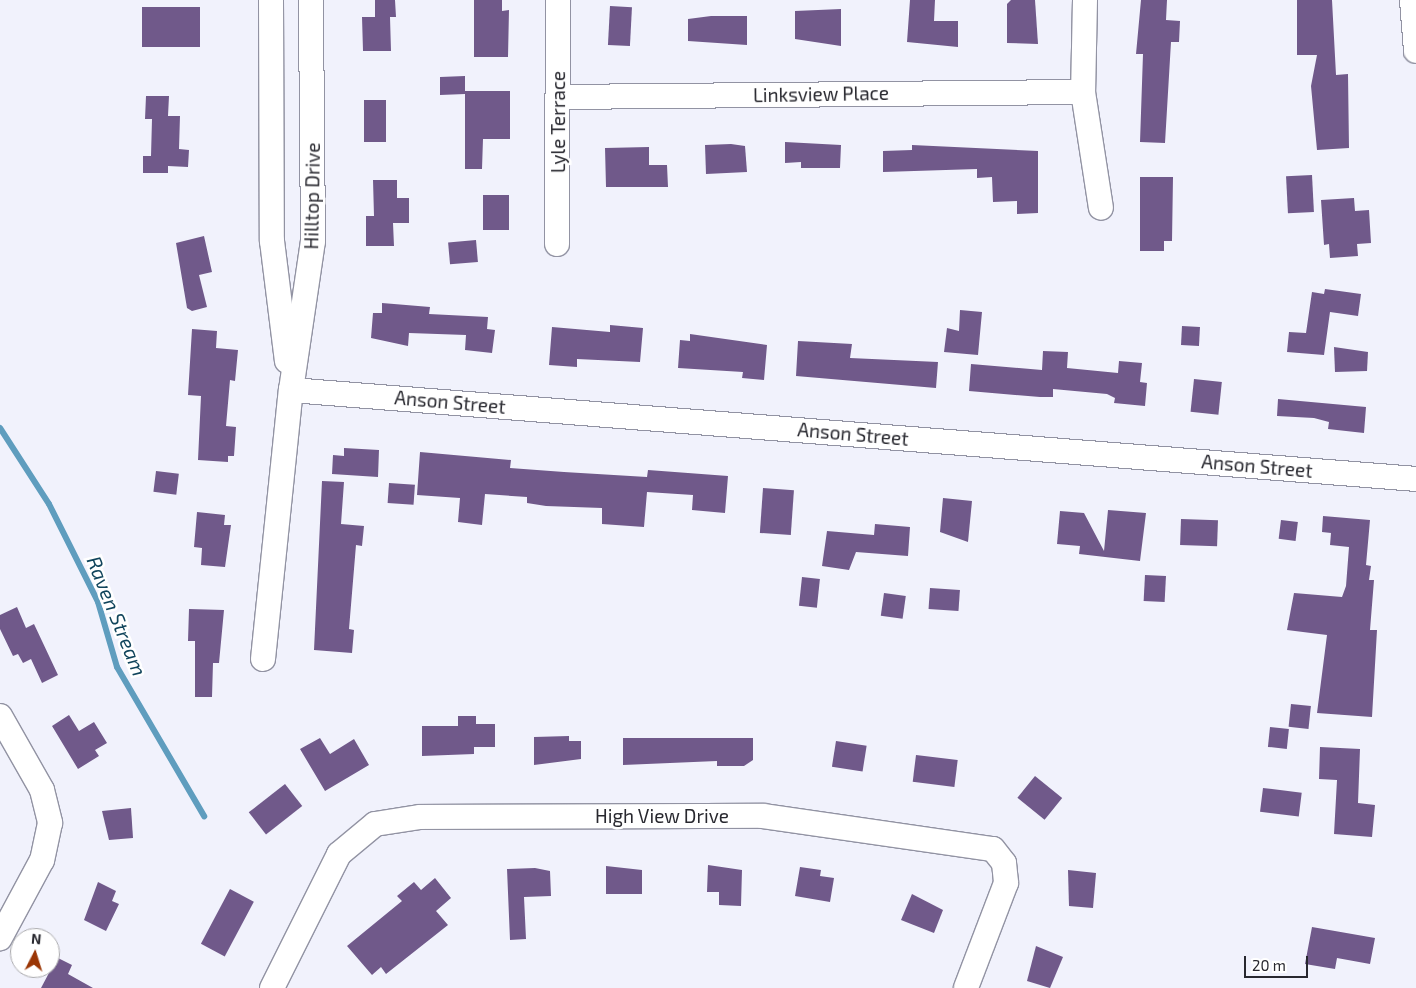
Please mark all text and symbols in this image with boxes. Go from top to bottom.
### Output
street label: Lyle Terrace [547,71,569,173]
street label: Linksview Place [753,81,889,107]
street label: Hilltop Drive [300,142,324,250]
street label: Anson Street [394,386,506,418]
street label: Anson Street [797,418,909,450]
street label: Anson Street [1201,450,1313,482]
water label: Raven Stream [82,553,152,679]
street label: High View Drive [595,805,729,827]
north arrow [10,928,60,978]
text: N [30,930,42,947]
scale bar [1246,946,1310,978]
text: 20 m [1252,956,1286,974]

